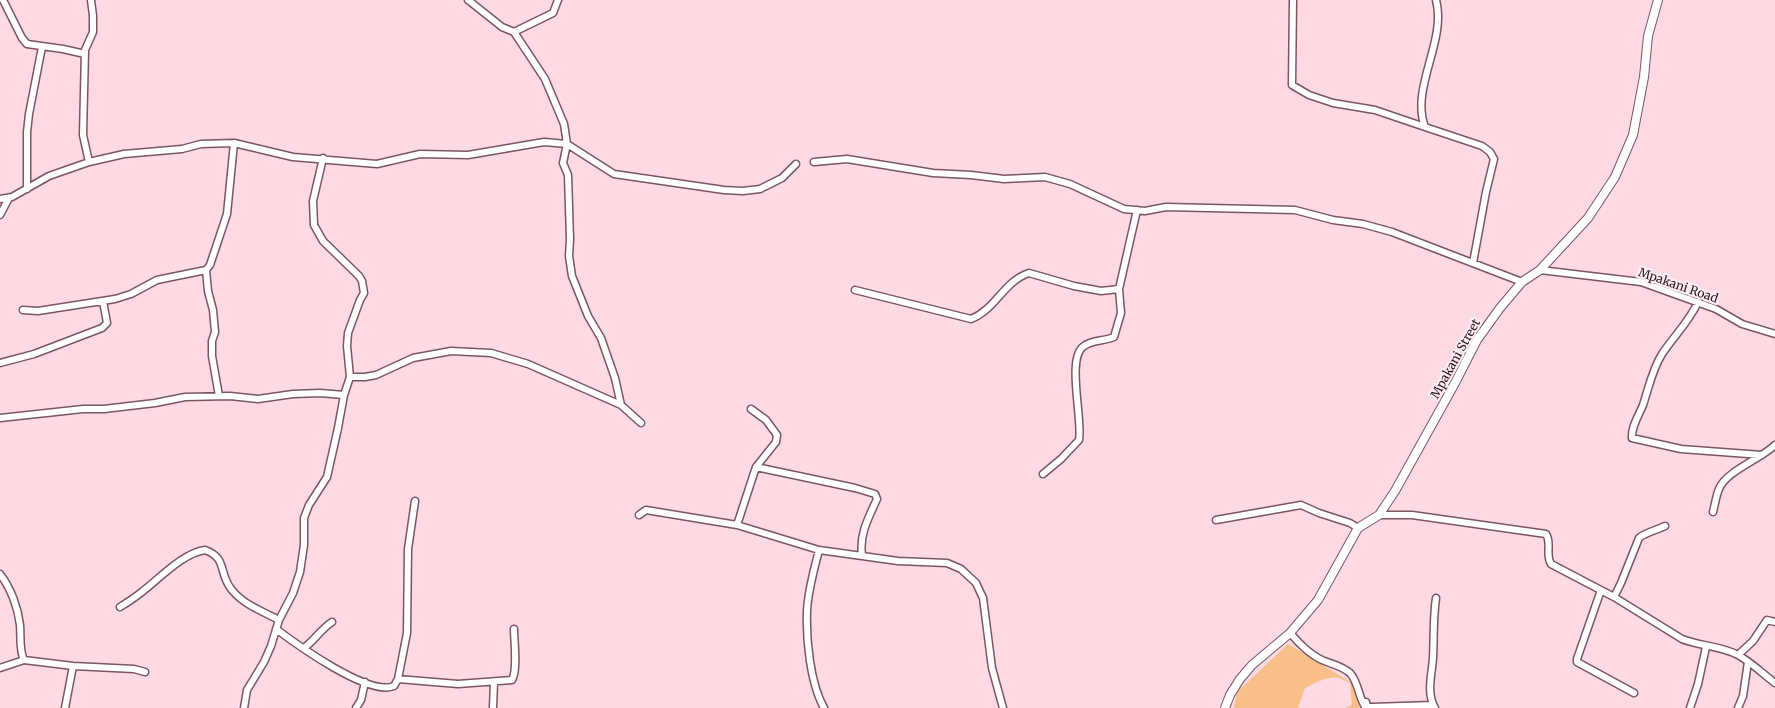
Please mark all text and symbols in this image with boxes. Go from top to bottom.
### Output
street label: Mpakani Road [1636,266,1720,306]
street label: Mpakani Street [1428,317,1484,401]

